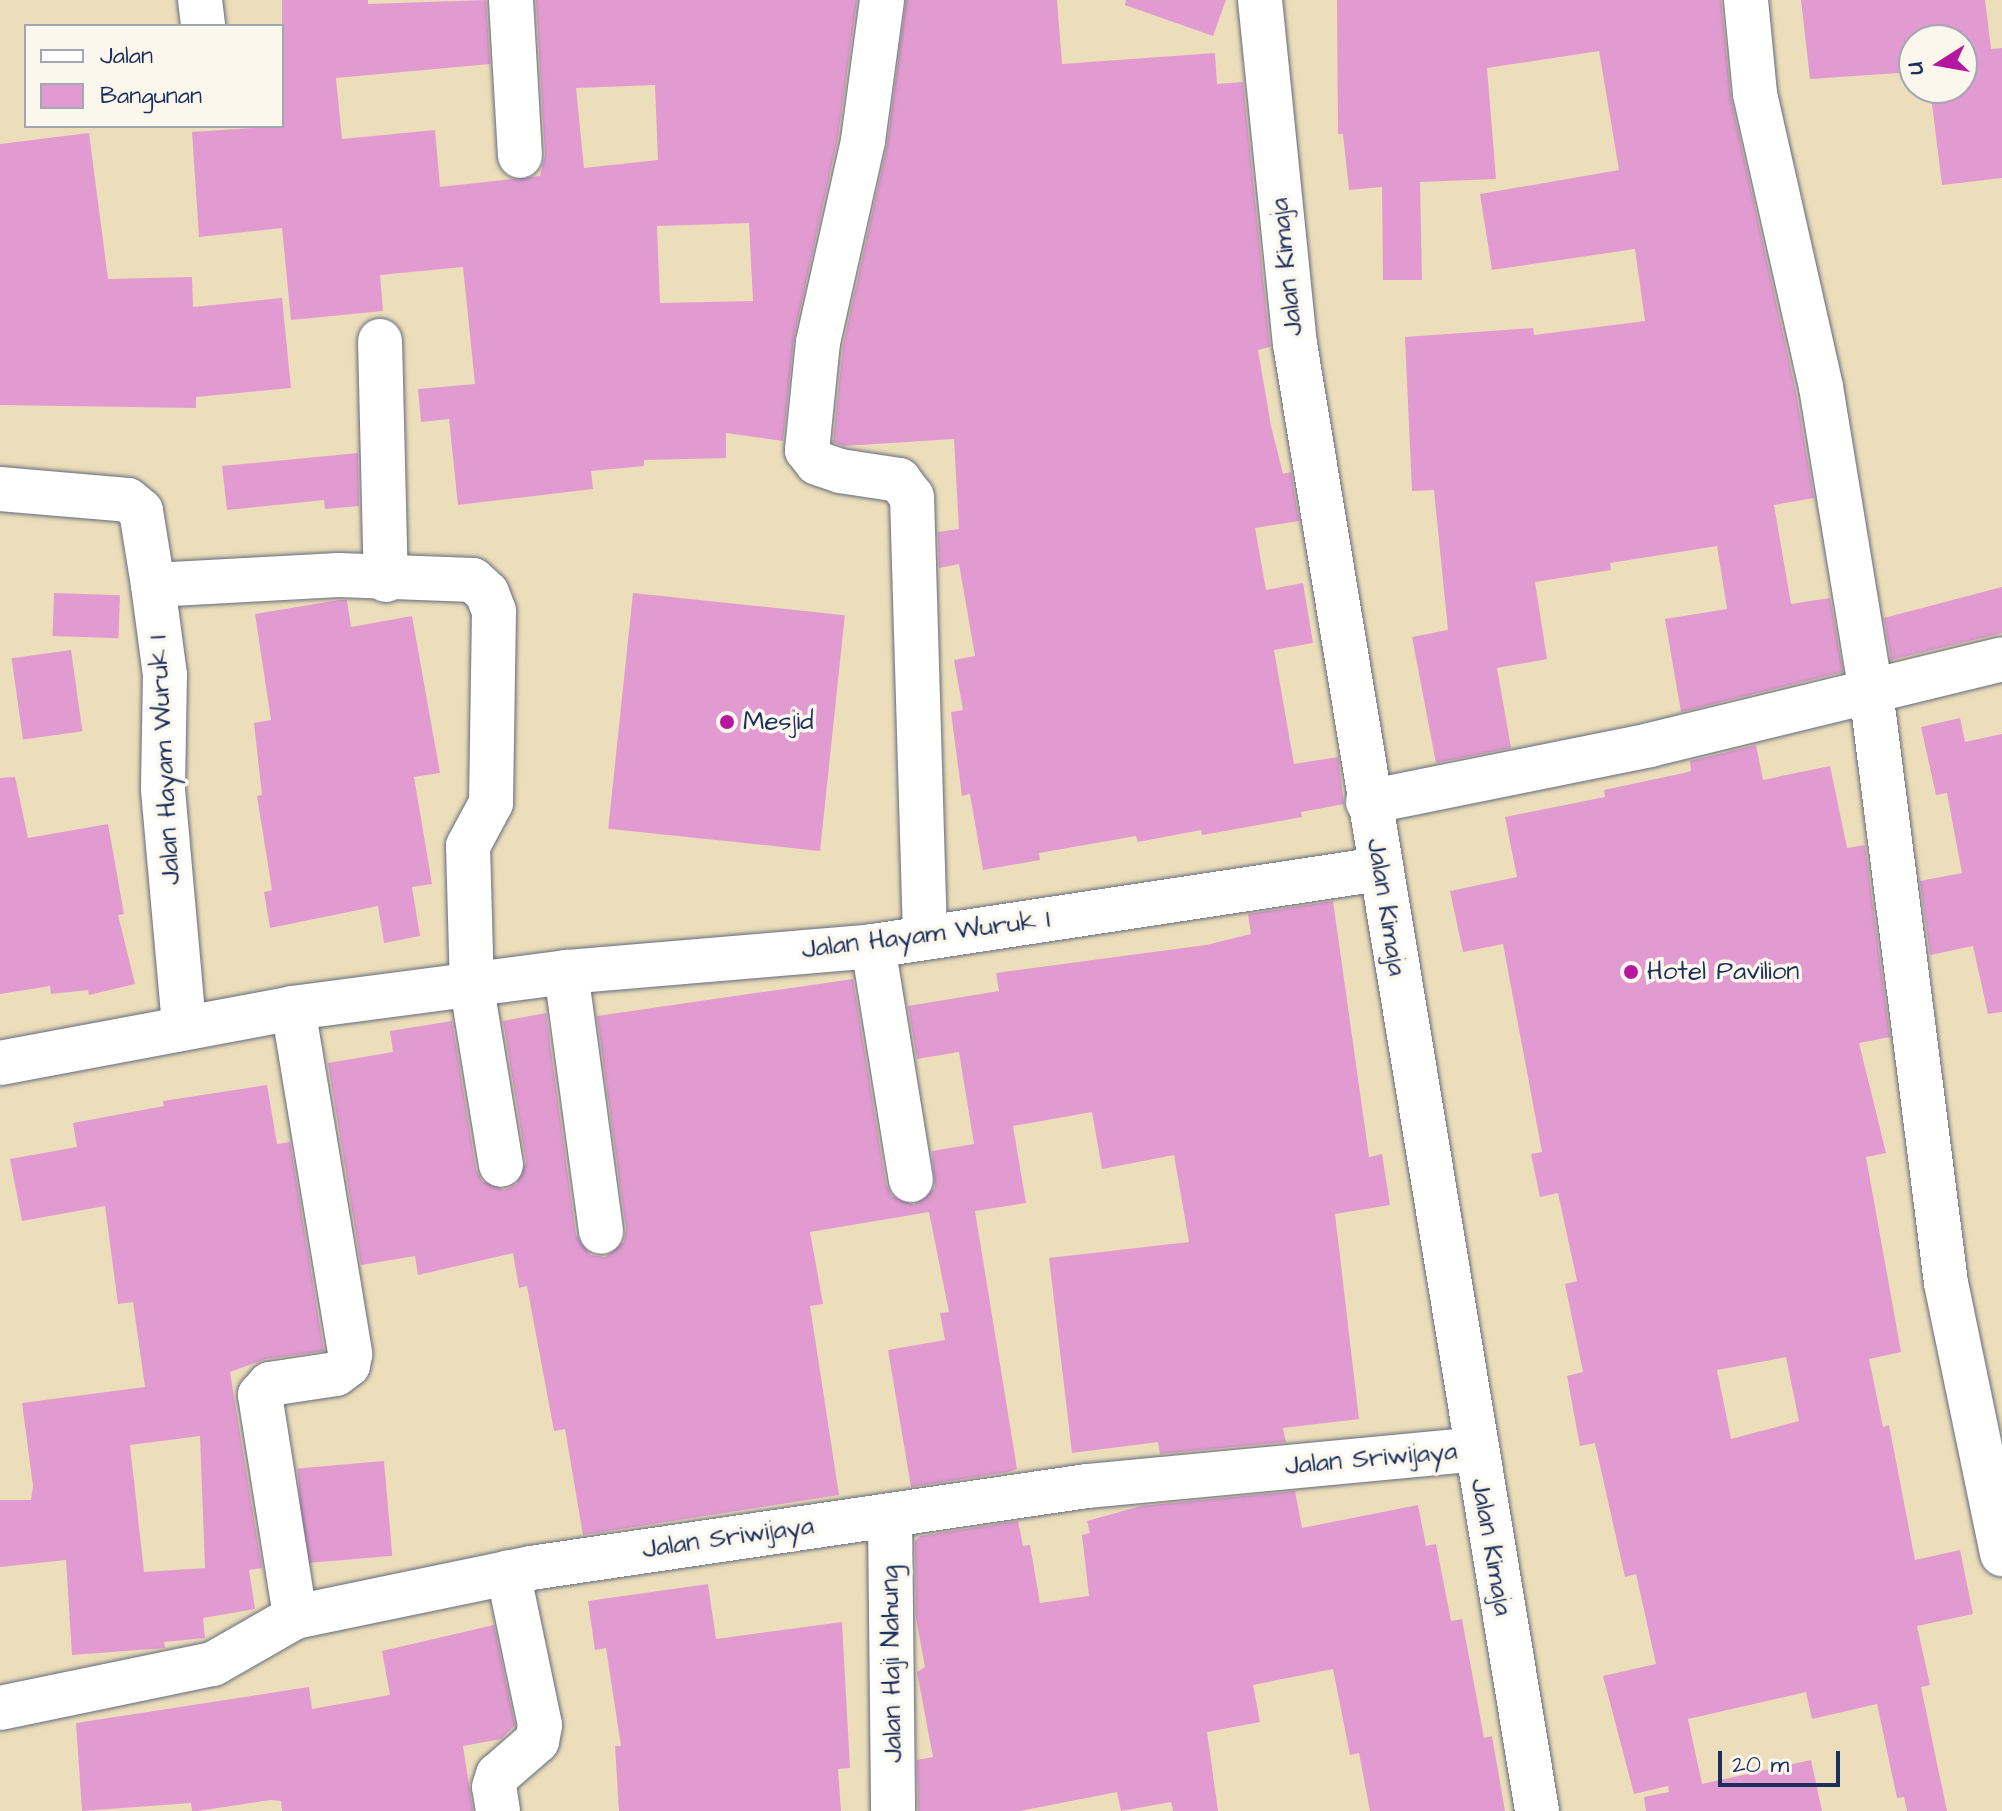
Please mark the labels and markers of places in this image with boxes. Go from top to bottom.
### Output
place label: Mesjid [743,706,814,738]
marker: Mesjid [718,713,736,731]
place label: Hotel Pavilion [1647,956,1799,988]
marker: Hotel Pavilion [1622,963,1640,981]

